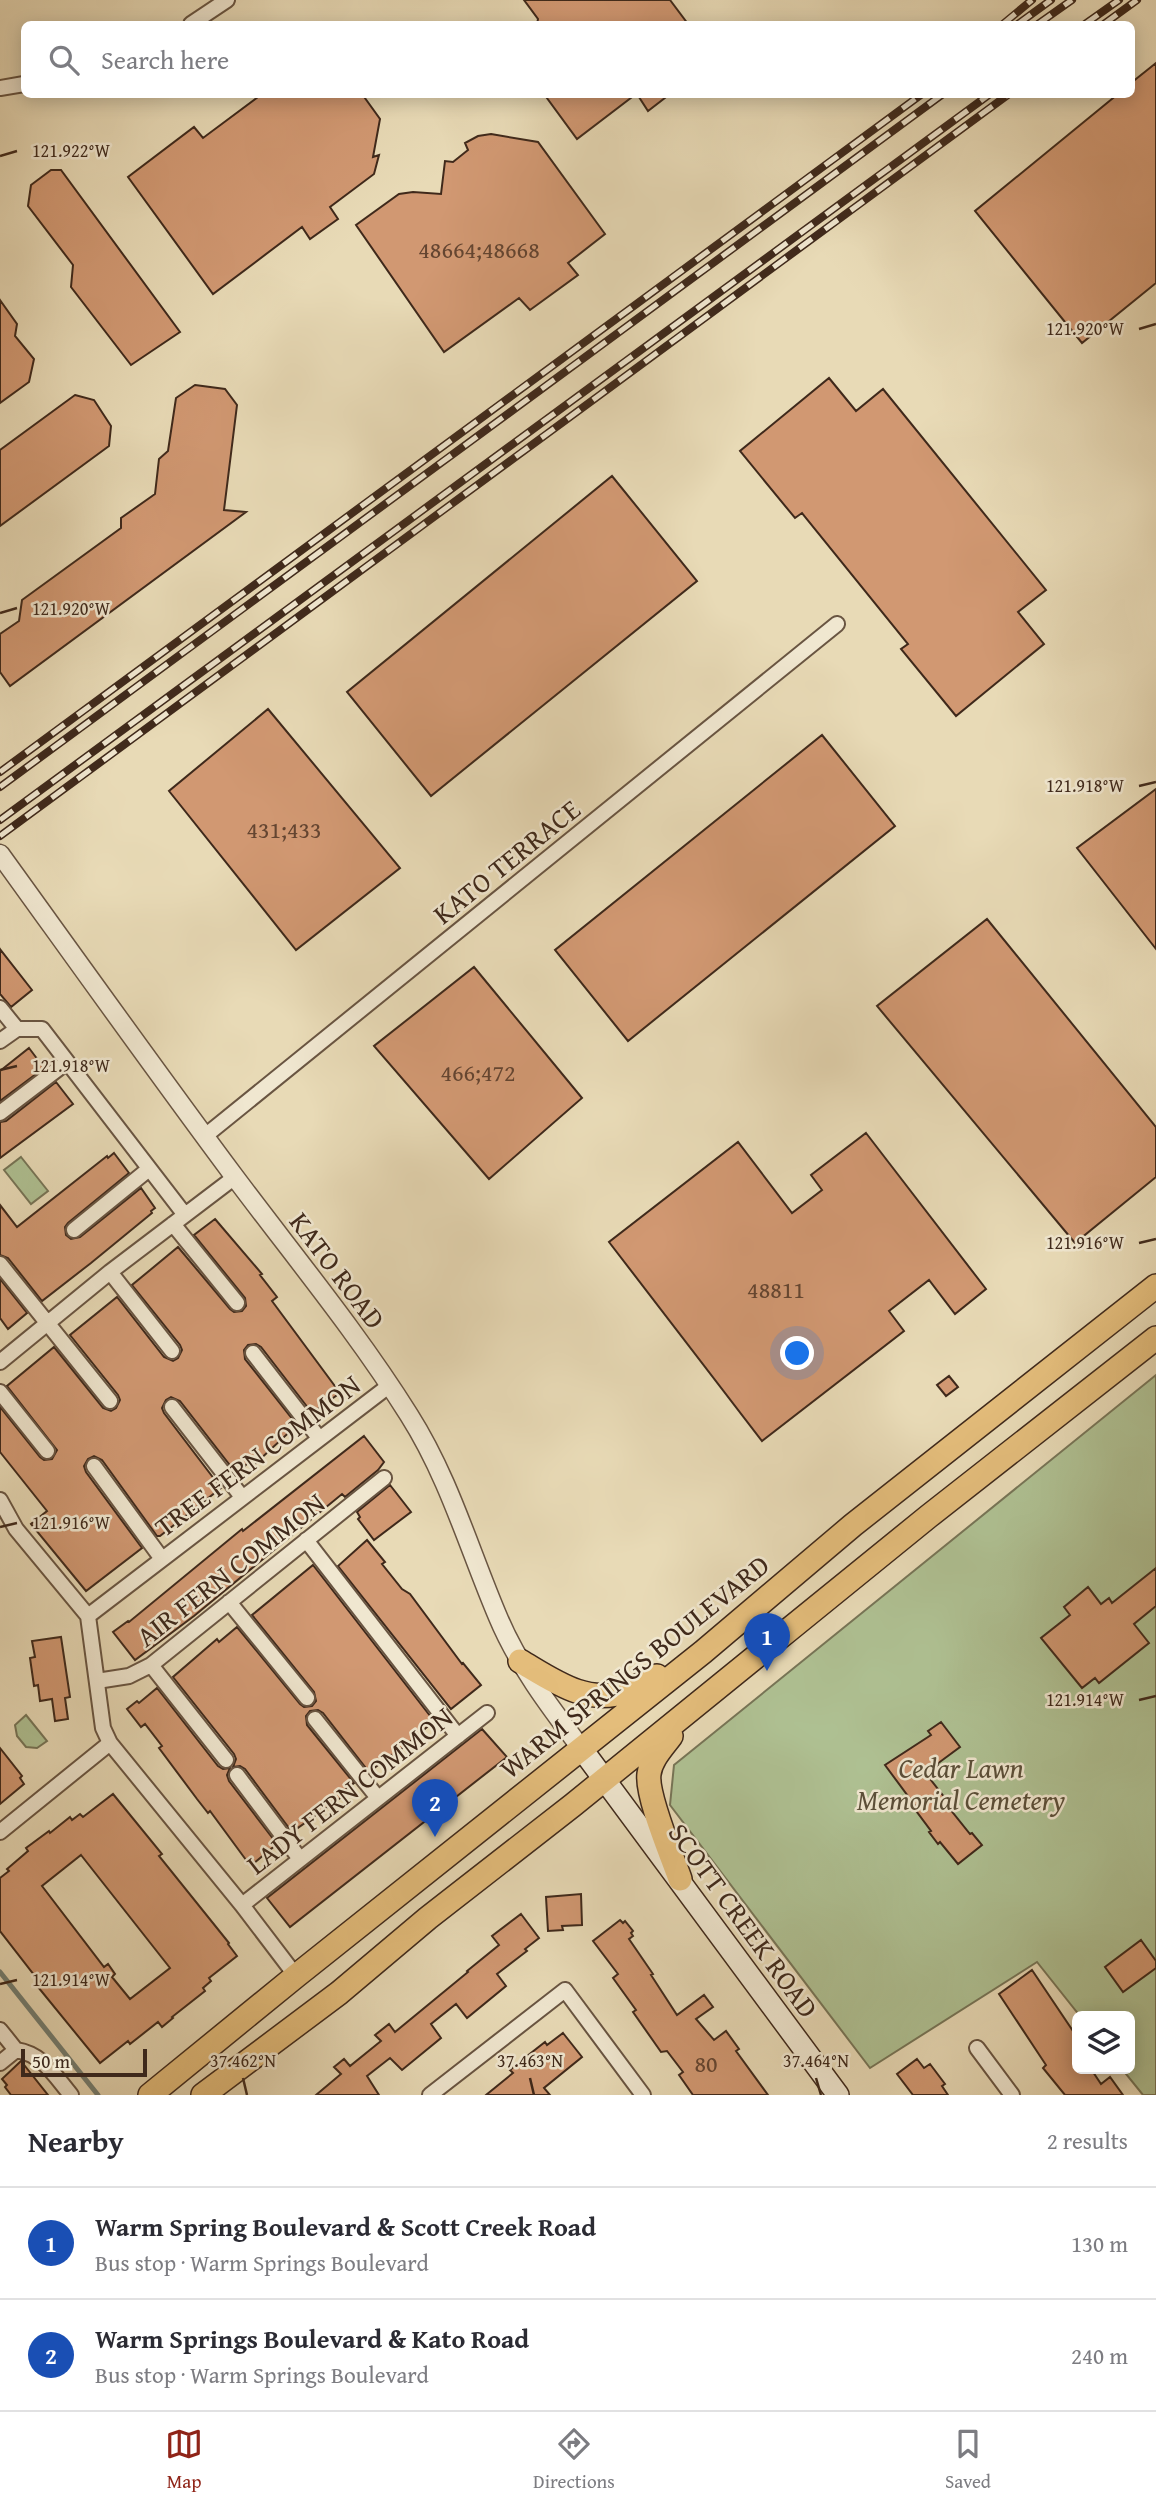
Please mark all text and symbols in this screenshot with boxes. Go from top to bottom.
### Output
search box [21,21,1135,98]
text: Search here [101,40,229,79]
icon: search [45,41,83,79]
text: 121.922°W [32,137,111,164]
house number: 48664;48668 [418,232,540,267]
text: 121.920°W [1046,315,1125,342]
text: 121.920°W [32,595,111,622]
text: 121.918°W [1046,772,1125,799]
street label: KATO TERRACE [424,789,588,933]
house number: 431;433 [246,812,322,847]
text: 121.918°W [32,1052,111,1079]
house number: 466;472 [440,1055,516,1090]
street label: KATO ROAD [280,1203,396,1337]
text: 121.916°W [1046,1229,1125,1256]
house number: 48811 [747,1272,805,1307]
your location [780,1336,814,1370]
street label: TREE FERN COMMON [146,1364,368,1546]
street label: AIR FERN COMMON [127,1482,333,1656]
text: 121.916°W [32,1509,111,1536]
street label: WARM SPRINGS BOULEVARD [490,1544,778,1788]
pin: 1 [744,1613,790,1671]
text: 121.914°W [1046,1686,1125,1713]
street label: LADY FERN COMMON [237,1696,461,1884]
park label: Cedar Lawn Memorial Cemetery [857,1747,1065,1820]
pin: 2 [412,1779,458,1837]
street label: SCOTT CREEK ROAD [659,1814,829,2026]
text: 121.914°W [32,1966,111,1993]
map controls [1072,2011,1135,2074]
button: layers [1072,2011,1135,2074]
scale bar [21,2046,147,2078]
house number: 80 [694,2046,718,2081]
text: 50 m [32,2047,70,2075]
text: 37.462°N [210,2047,276,2074]
text: 37.463°N [497,2047,563,2074]
text: 37.464°N [783,2047,849,2074]
text: Nearby [28,2119,124,2163]
text: 2 results [1047,2124,1128,2157]
text: Warm Spring Boulevard & Scott Creek Road [95,2207,596,2246]
text: 1 [45,2227,57,2260]
text: 130 m [1071,2227,1128,2260]
text: Bus stop · Warm Springs Boulevard [95,2246,429,2279]
text: Warm Springs Boulevard & Kato Road [95,2319,529,2358]
text: 2 [45,2339,57,2372]
text: 240 m [1071,2339,1128,2372]
text: Bus stop · Warm Springs Boulevard [95,2358,429,2391]
tab: Map [165,2425,203,2495]
tab: Directions [533,2425,615,2495]
tab: Saved [945,2425,991,2495]

